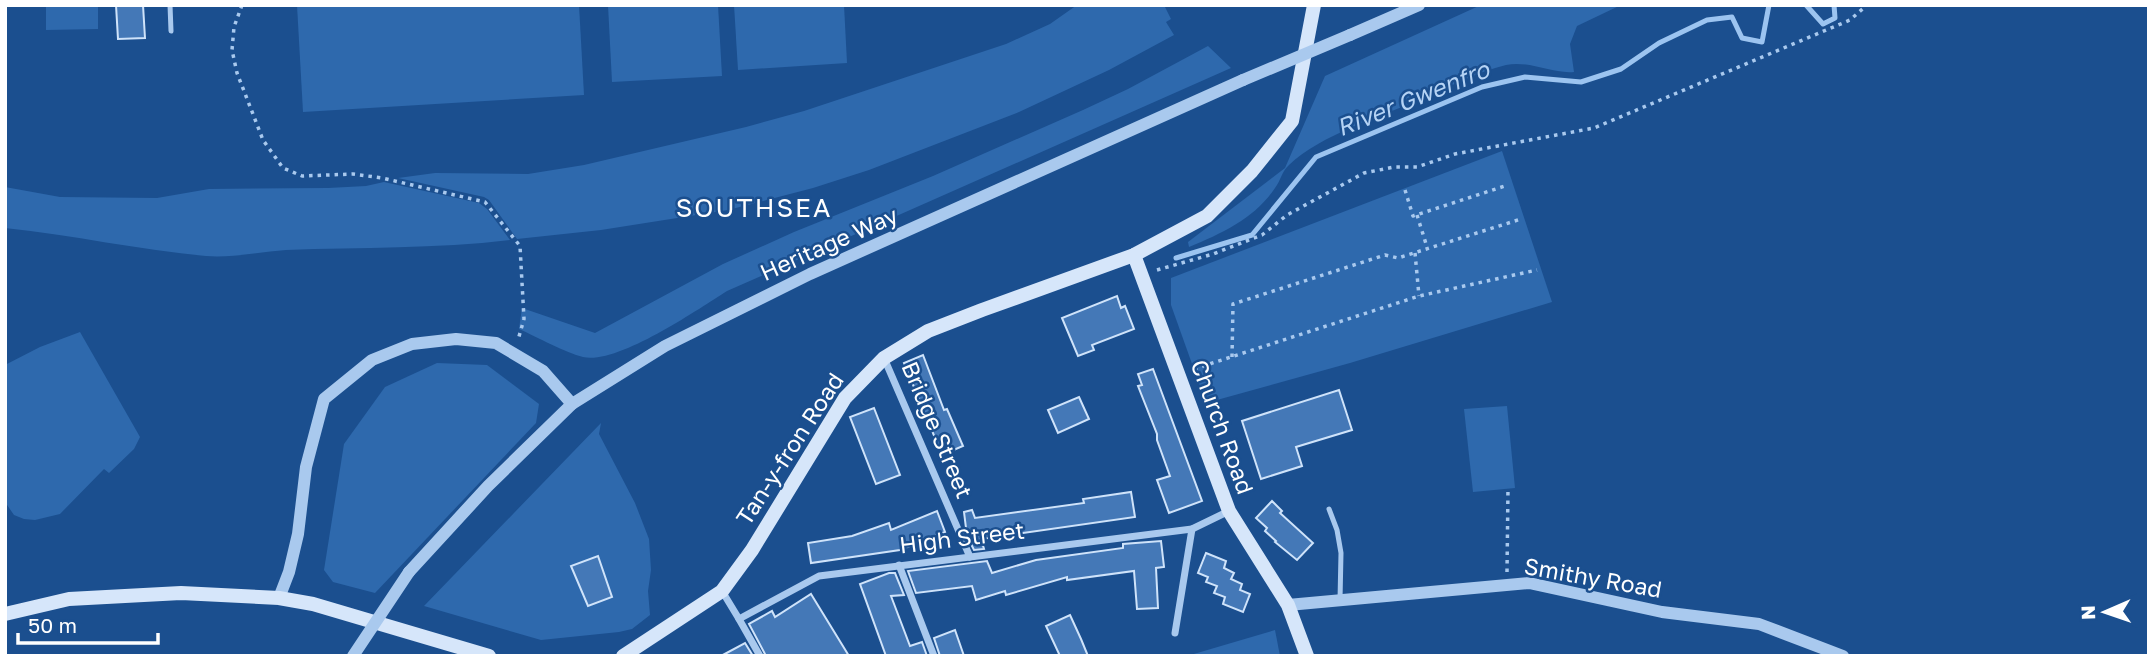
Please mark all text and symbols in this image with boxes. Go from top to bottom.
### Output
water label: River Gwenfro [1332,53,1494,141]
district label: SOUTHSEA [676,192,832,223]
street label: Heritage Way [755,200,902,286]
street label: Church Road [1186,356,1260,498]
street label: Bridge Street [897,357,979,502]
street label: Tan-y-fron Road [730,367,849,530]
street label: High Street [898,515,1026,559]
street label: Smithy Road [1522,551,1664,603]
north arrow [2070,577,2140,647]
scale bar [18,602,158,646]
text: N [2076,605,2099,620]
text: 50 m [28,612,77,638]

